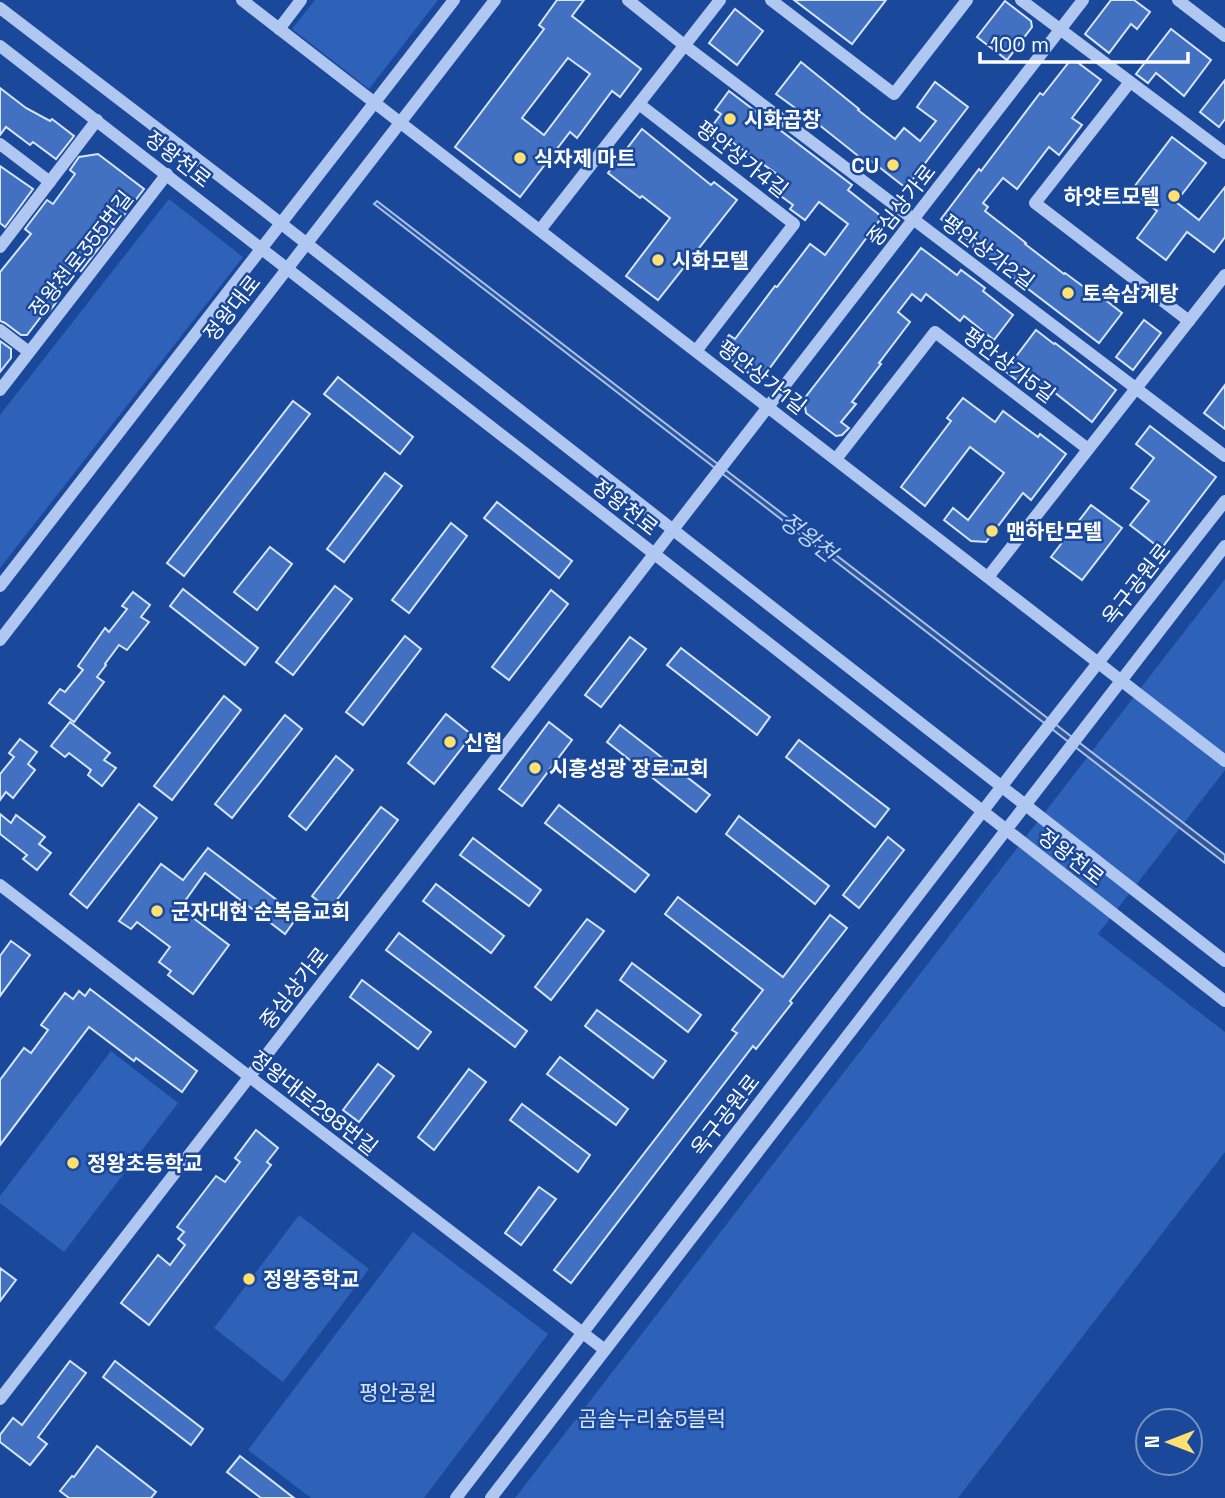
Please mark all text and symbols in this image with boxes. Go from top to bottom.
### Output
scale bar [980,21,1188,65]
text: 100 m [990,31,1049,58]
place label: 시화곱창 [744,106,821,133]
marker: 시화곱창 [722,111,738,127]
street label: 평안상가4길 [690,115,794,203]
street label: 정왕천로 [139,125,217,193]
place label: 식자제 마트 [534,145,636,172]
marker: 식자제 마트 [512,150,528,166]
place label: CU [851,152,879,179]
marker: CU [885,157,901,173]
street label: 중심상가로 [861,159,941,251]
place label: 하얏트모텔 [1063,183,1160,210]
street label: 정왕천로355번길 [23,185,139,323]
marker: 하얏트모텔 [1166,188,1182,204]
street label: 평안상가2길 [936,208,1040,296]
place label: 시화모텔 [672,247,749,274]
marker: 시화모텔 [650,252,666,268]
street label: 정왕대로 [198,269,266,347]
place label: 토속삼계탕 [1082,280,1179,307]
marker: 토속삼계탕 [1060,285,1076,301]
street label: 평안상가5길 [957,321,1061,409]
street label: 평안상가1길 [712,334,812,420]
street label: 정왕천로 [586,473,664,541]
water label: 정왕천 [774,506,844,570]
place label: 맨하탄모텔 [1006,518,1103,545]
marker: 맨하탄모텔 [984,523,1000,539]
street label: 옥구공원로 [1096,538,1176,630]
place label: 신협 [464,729,503,756]
marker: 신협 [442,734,458,750]
place label: 시흥성광 장로교회 [549,755,709,782]
marker: 시흥성광 장로교회 [527,760,543,776]
street label: 정왕천로 [1032,823,1110,891]
place label: 군자대현 순복음교회 [171,898,350,925]
marker: 군자대현 순복음교회 [149,903,165,919]
street label: 중심상가로 [254,942,334,1034]
street label: 정왕대로298번길 [245,1045,383,1161]
street label: 옥구공원로 [685,1069,765,1161]
place label: 정왕초등학교 [87,1150,203,1177]
marker: 정왕초등학교 [65,1155,81,1171]
place label: 정왕중학교 [263,1266,360,1293]
marker: 정왕중학교 [241,1271,257,1287]
park label: 평안공원 [359,1379,437,1406]
park label: 곰솔누리숲5블럭 [578,1405,726,1432]
north arrow [1134,1407,1204,1477]
text: N [1140,1436,1165,1448]

